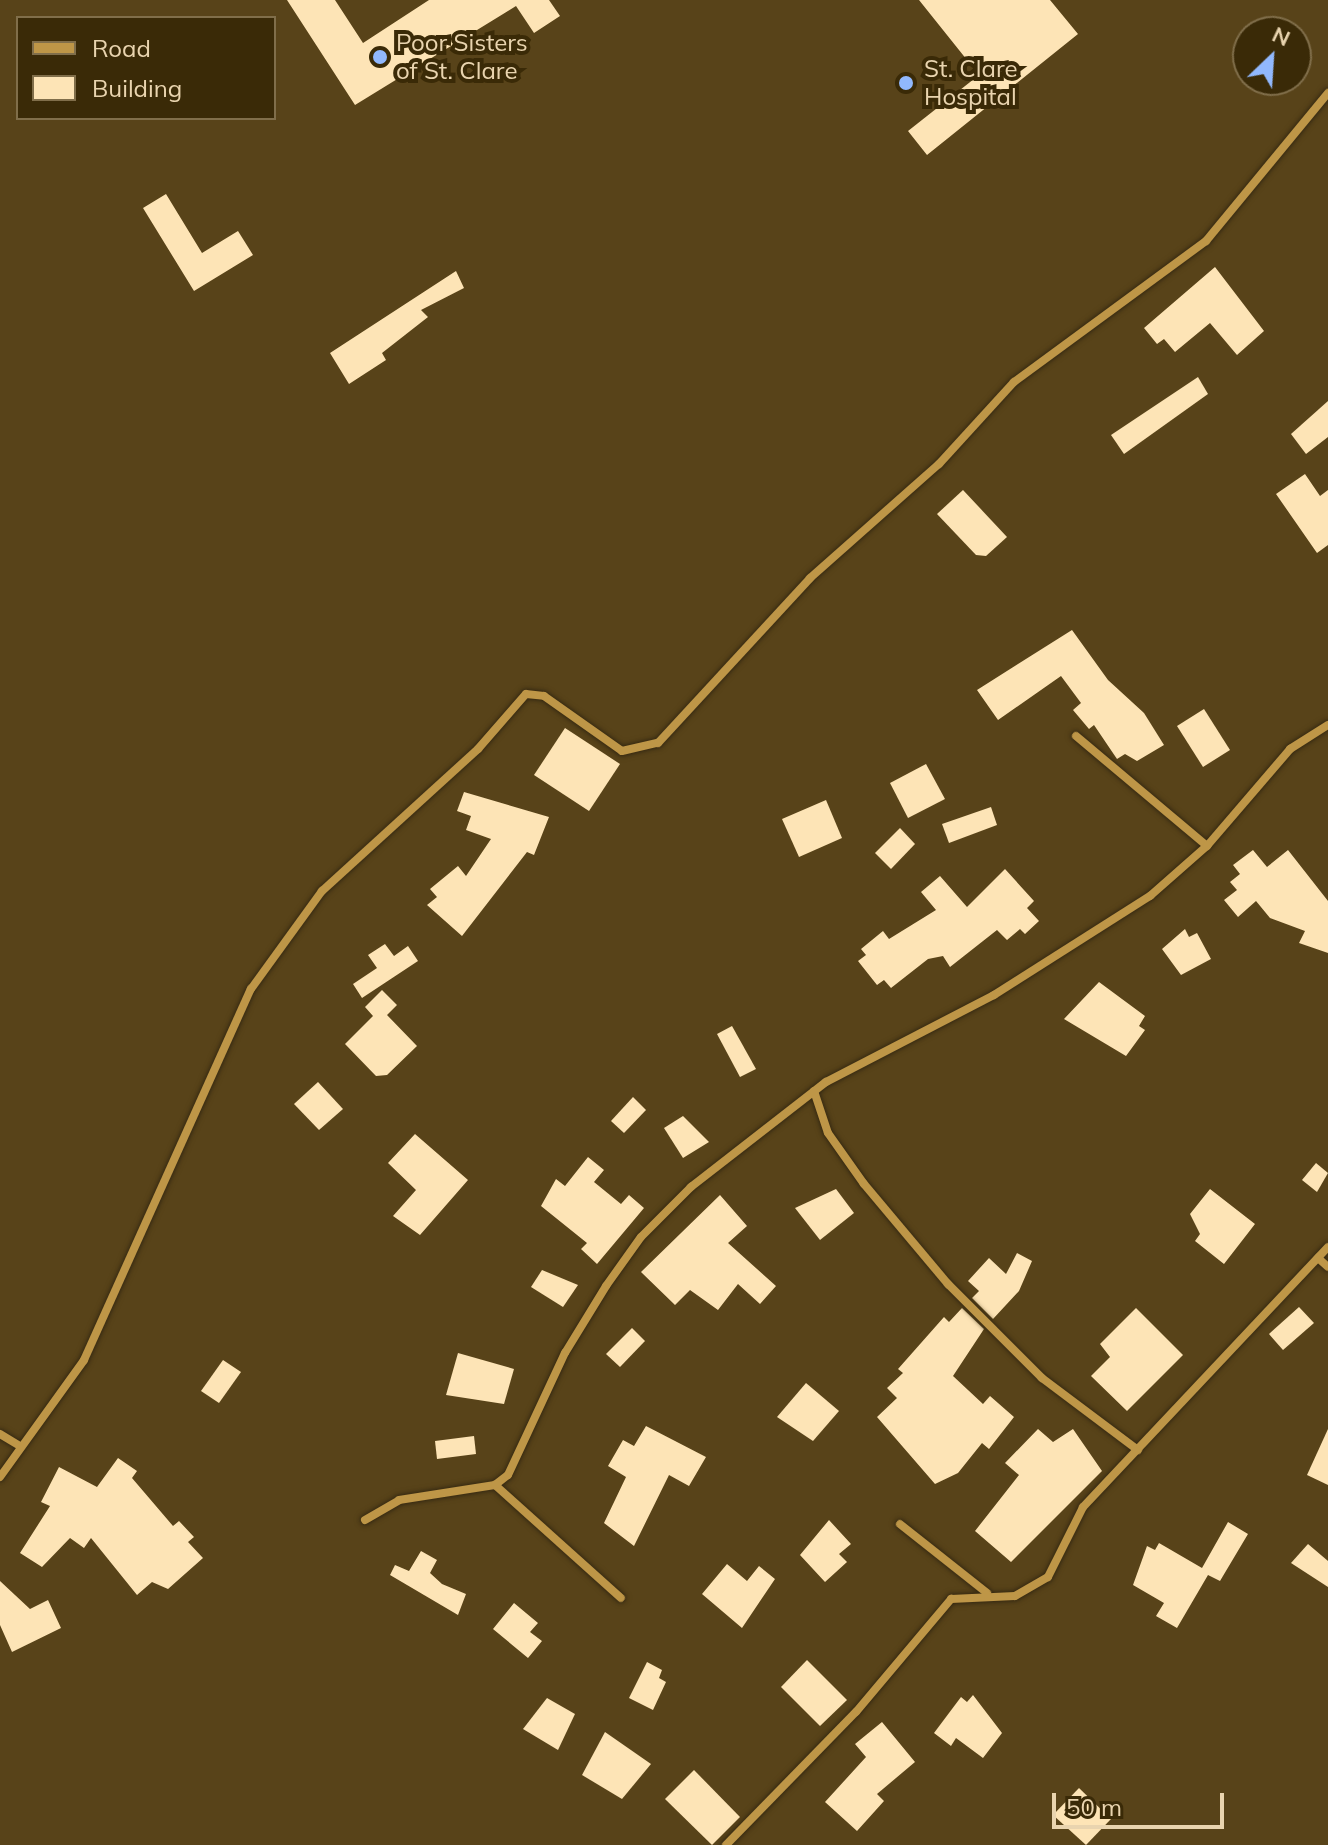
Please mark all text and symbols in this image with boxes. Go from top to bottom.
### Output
legend [16,16,276,120]
north arrow [1232,16,1312,96]
text: N [1268,20,1295,52]
place label: Poor Sisters of St. Clare [396,29,528,85]
text: Road [92,33,151,63]
marker: Poor Sisters of St. Clare [371,48,389,66]
place label: St. Clare Hospital [924,55,1018,111]
marker: St. Clare Hospital [895,72,917,94]
text: Building [92,73,182,103]
scale bar [1056,1777,1228,1827]
text: 50 m [1066,1792,1122,1822]

